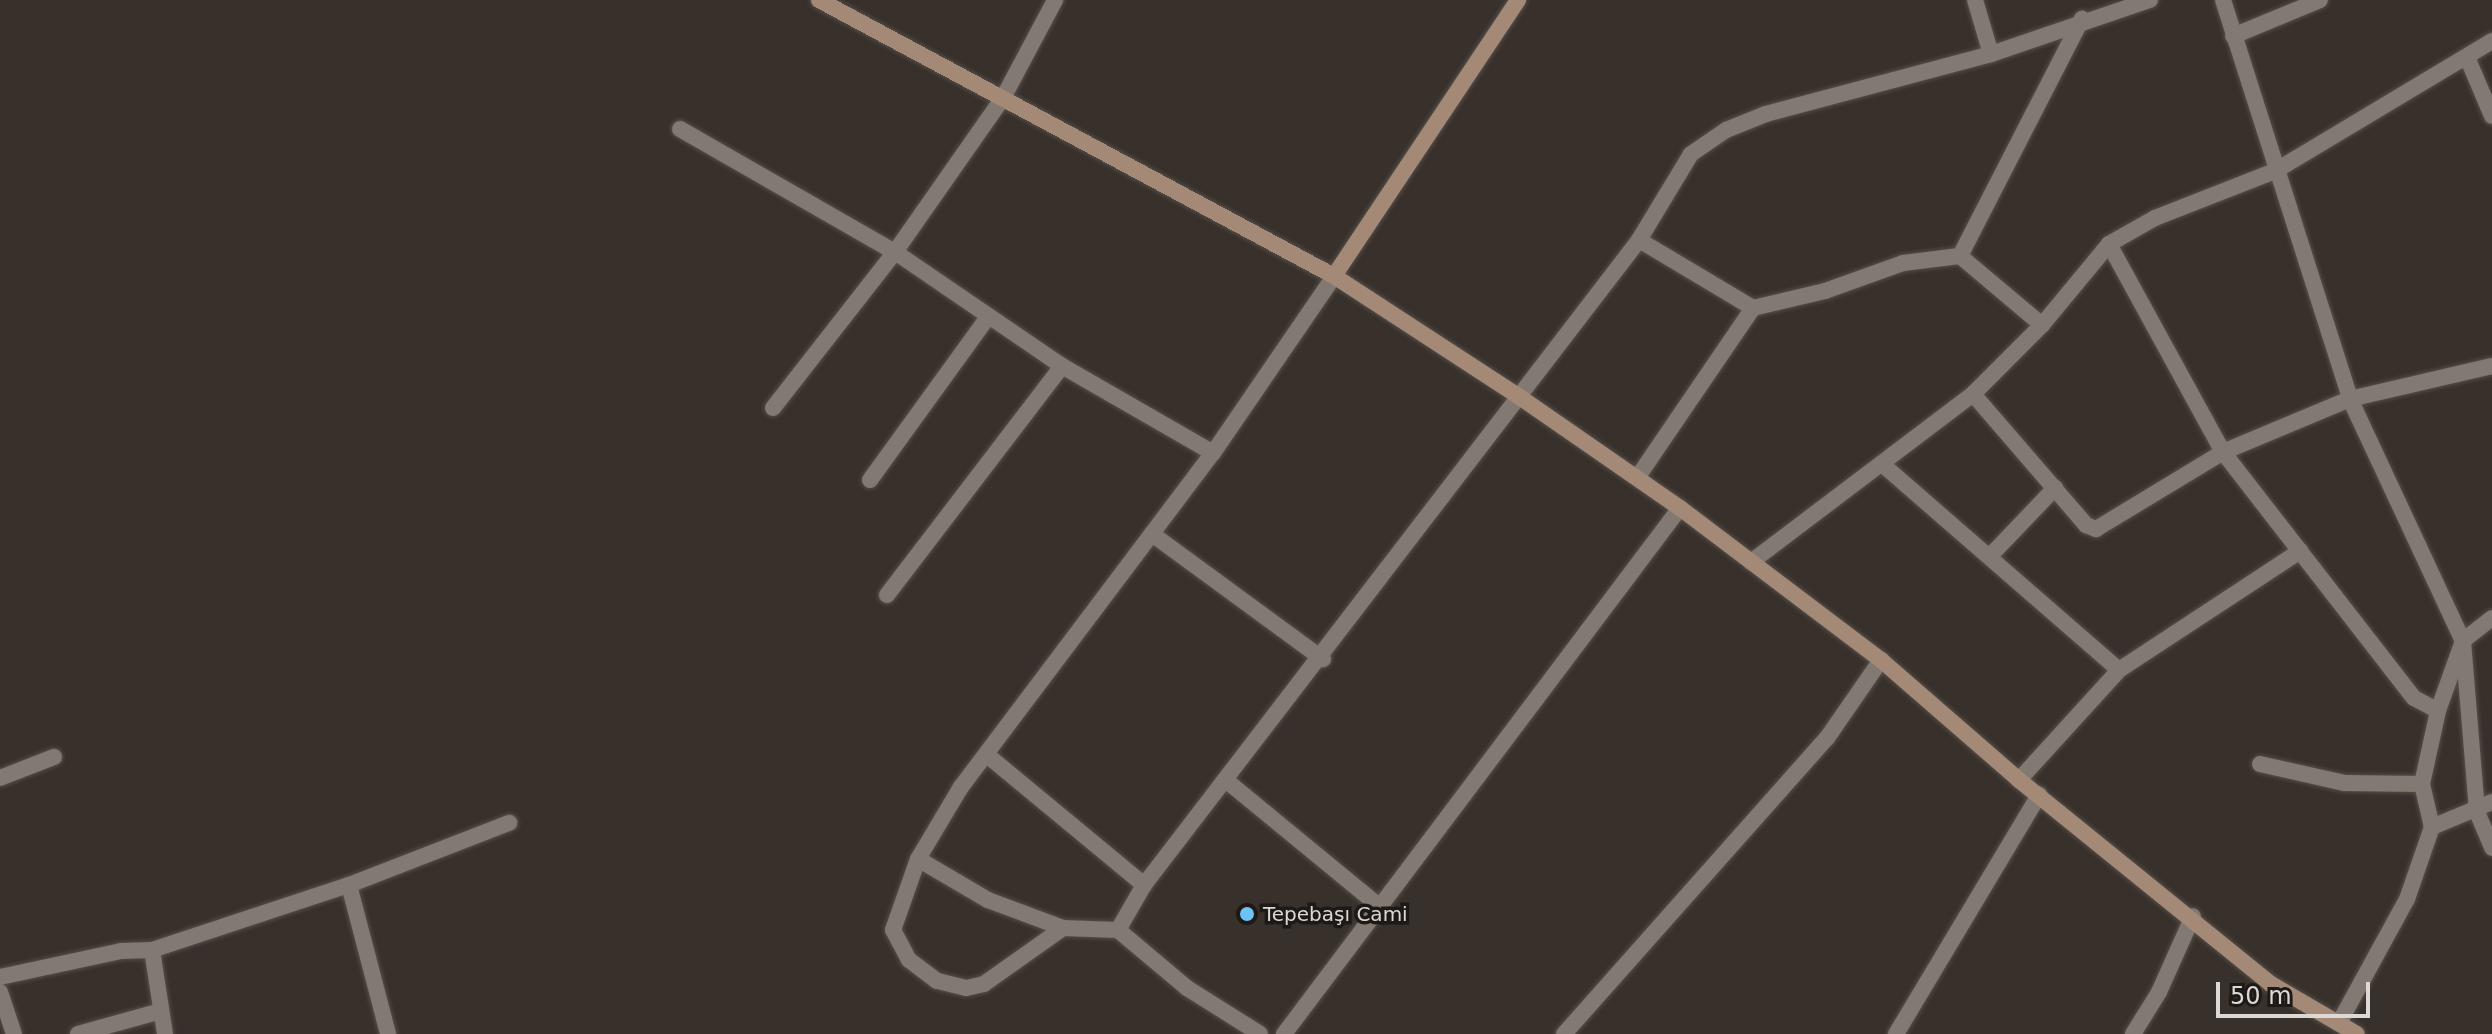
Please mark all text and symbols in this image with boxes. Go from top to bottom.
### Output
place label: Tepebaşı Cami [1263,902,1408,926]
marker: Tepebaşı Cami [1238,905,1256,923]
scale bar [2220,966,2374,1016]
text: 50 m [2230,982,2292,1010]

